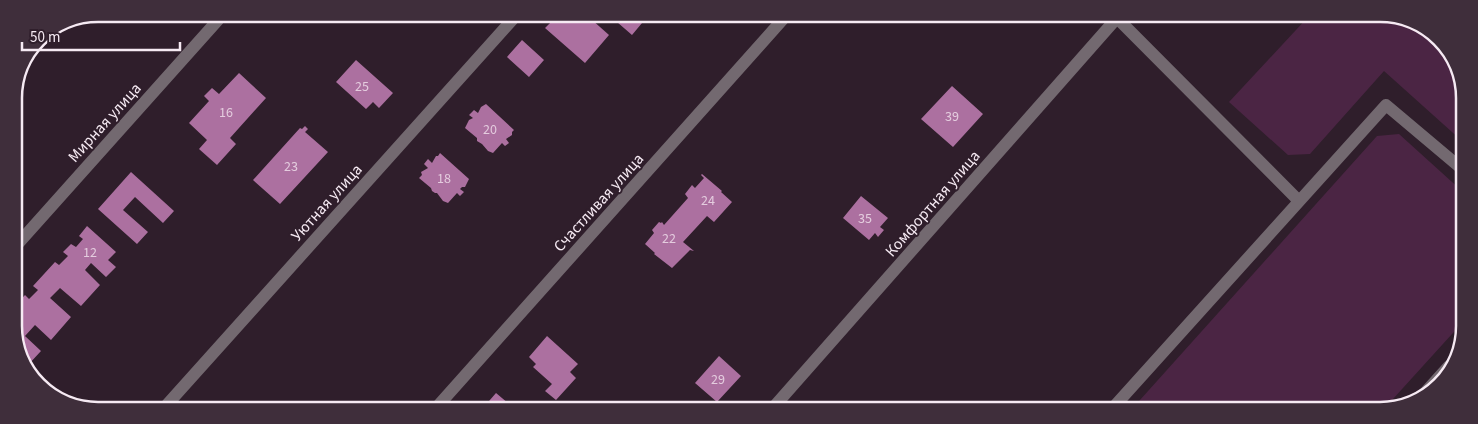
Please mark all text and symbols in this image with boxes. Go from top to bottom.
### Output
scale bar [22,20,180,52]
text: 50 m [30,27,60,48]
house number: 25 [355,77,369,97]
street label: Мирная улица [63,78,146,167]
house number: 16 [219,103,233,123]
house number: 39 [945,107,959,127]
house number: 20 [483,120,497,140]
street label: Комфортная улица [880,146,985,262]
street label: Счастливая улица [549,149,649,257]
house number: 23 [284,157,298,177]
street label: Уютная улица [286,159,367,246]
house number: 18 [437,169,451,189]
house number: 24 [701,191,715,211]
house number: 35 [858,209,872,229]
house number: 22 [662,229,676,249]
house number: 12 [83,243,97,263]
house number: 29 [711,370,725,390]

